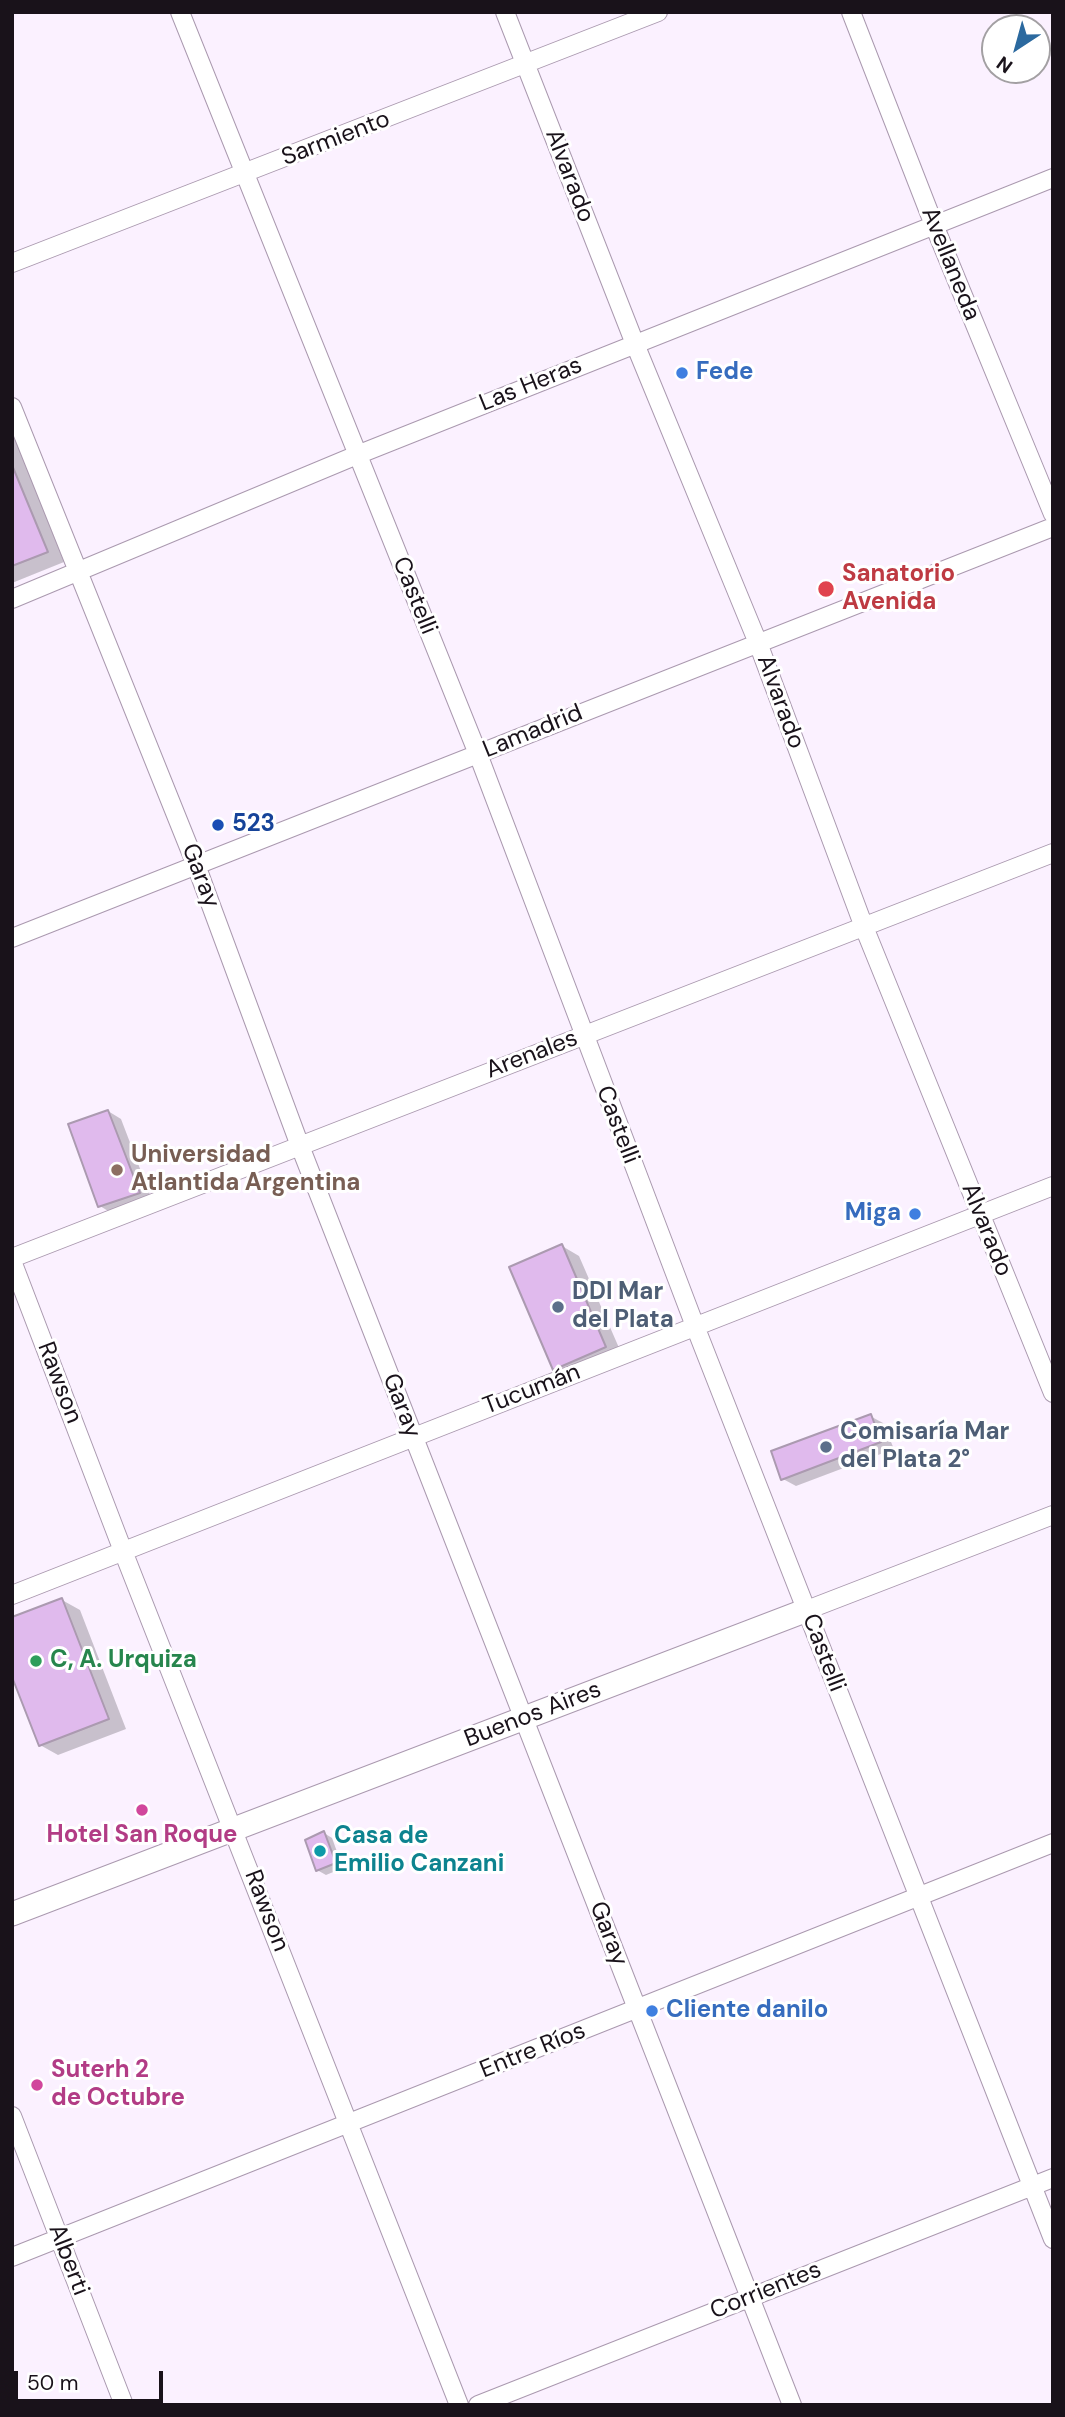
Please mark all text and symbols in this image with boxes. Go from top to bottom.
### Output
north arrow [981,14,1051,84]
text: N [992,51,1017,79]
street label: Sarmiento [278,105,394,173]
street label: Alvarado [538,125,600,227]
street label: Avellaneda [914,203,986,325]
street label: Las Heras [475,351,587,419]
place label: Fede [696,359,753,387]
marker: Fede [674,365,690,381]
street label: Castelli [385,553,443,639]
place label: Sanatorio Avenida [842,561,955,617]
marker: Sanatorio Avenida [816,579,836,599]
street label: Alvarado [750,651,810,753]
street label: Lamadrid [479,699,587,765]
place label: 523 [232,811,275,839]
marker: 523 [210,817,226,833]
street label: Garay [175,840,225,912]
street label: Arenales [482,1024,582,1086]
street label: Castelli [589,1082,645,1168]
place label: Universidad Atlantida Argentina [131,1142,360,1198]
marker: Universidad Atlantida Argentina [109,1162,125,1178]
street label: Alvarado [954,1179,1018,1281]
place label: Miga [845,1200,901,1228]
marker: Miga [907,1206,923,1222]
place label: DDI Mar del Plata [572,1279,674,1335]
marker: DDI Mar del Plata [550,1299,566,1315]
street label: Rawson [30,1338,88,1428]
street label: Tucumán [479,1358,585,1422]
street label: Garay [376,1370,426,1442]
place label: Comisaría Mar del Plata 2° [840,1419,1009,1475]
marker: Comisaría Mar del Plata 2° [818,1439,834,1455]
street label: Castelli [795,1610,851,1696]
place label: C, A. Urquiza [50,1647,197,1675]
marker: C, A. Urquiza [28,1653,44,1669]
street label: Buenos Aires [461,1676,605,1754]
marker: Hotel San Roque [134,1802,150,1818]
place label: Hotel San Roque [47,1822,237,1850]
place label: Casa de Emilio Canzani [334,1823,504,1879]
marker: Casa de Emilio Canzani [312,1843,328,1859]
street label: Rawson [237,1866,295,1956]
street label: Garay [583,1898,633,1970]
place label: Cliente danilo [666,1997,828,2025]
marker: Cliente danilo [644,2003,660,2019]
street label: Entre Ríos [476,2017,590,2085]
place label: Suterh 2 de Octubre [51,2057,185,2113]
marker: Suterh 2 de Octubre [29,2077,45,2093]
street label: Alberti [41,2220,95,2300]
street label: Corrientes [706,2256,826,2326]
scale bar [18,2358,166,2402]
text: 50 m [27,2369,78,2397]

